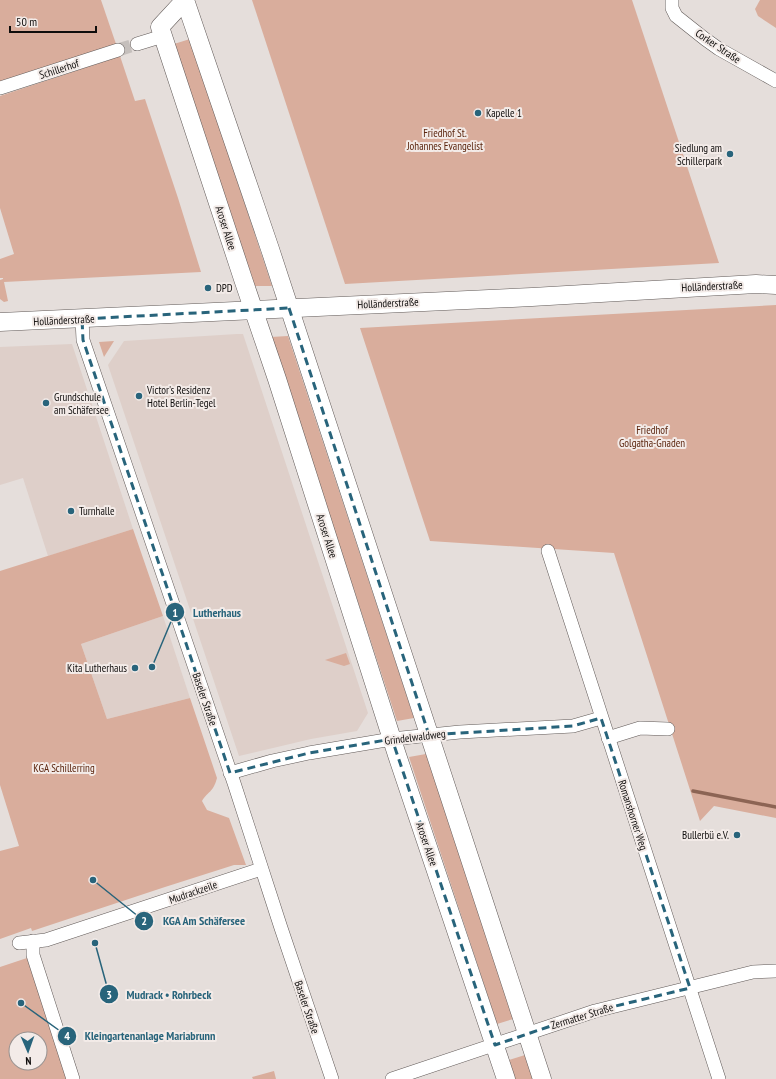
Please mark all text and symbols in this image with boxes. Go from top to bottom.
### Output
scale bar [10,8,96,34]
text: 50 m [16,14,37,29]
street label: Corker Straße [693,26,744,66]
street label: Schillerhof [37,56,82,82]
place label: Kapelle 1 [486,106,522,120]
marker: Kapelle 1 [473,108,483,118]
park label: Friedhof St. Johannes Evangelist [406,126,483,153]
place label: Siedlung am Schillerpark [675,141,723,168]
marker: Siedlung am Schillerpark [725,149,735,159]
street label: Aroser Allee [212,204,240,252]
street label: Holländerstraße [681,277,743,295]
place label: DPD [216,281,233,295]
marker: DPD [203,283,213,293]
street label: Holländerstraße [357,294,419,312]
street label: Holländerstraße [33,311,95,329]
place label: Victor's Residenz Hotel Berlin-Tegel [146,383,216,410]
place label: Grundschule am Schäfersee [54,390,109,417]
marker: Victor's Residenz Hotel Berlin-Tegel [134,391,144,401]
marker: Grundschule am Schäfersee [41,398,51,408]
park label: Friedhof Golgatha-Gnaden [619,423,685,450]
place label: Turnhalle [79,504,115,518]
marker: Turnhalle [66,506,76,516]
street label: Aroser Allee [313,512,341,560]
callout: Lutherhaus [165,600,249,624]
text: 1 [172,605,178,620]
text: Lutherhaus [193,605,241,620]
place label: Kita Lutherhaus [67,661,127,675]
marker: Kita Lutherhaus [130,663,140,673]
street label: Baseler Straße [189,671,221,728]
street label: Grindelwaldweg [384,726,447,748]
park label: KGA Schillerring [33,761,95,775]
street label: Romanshorner Weg [615,778,651,852]
street label: Aroser Allee [413,820,441,868]
place label: Bullerbü e.V. [682,828,729,842]
marker: Bullerbü e.V. [732,830,742,840]
street label: Mudrackzeile [167,877,219,907]
callout: KGA Am Schäfersee [134,909,253,933]
text: 2 [141,913,147,928]
text: KGA Am Schäfersee [163,913,245,928]
street label: Baseler Straße [291,979,323,1036]
callout: Mudrack • Rohrbeck [99,982,220,1006]
text: 3 [106,987,112,1002]
text: Mudrack • Rohrbeck [127,987,211,1002]
street label: Zermatter Straße [549,1000,615,1032]
callout: Kleingartenanlage Mariabrunn [57,1024,224,1048]
text: 4 [64,1028,70,1043]
text: Kleingartenanlage Mariabrunn [85,1028,215,1043]
north arrow [8,1031,48,1071]
text: N [25,1054,32,1068]

